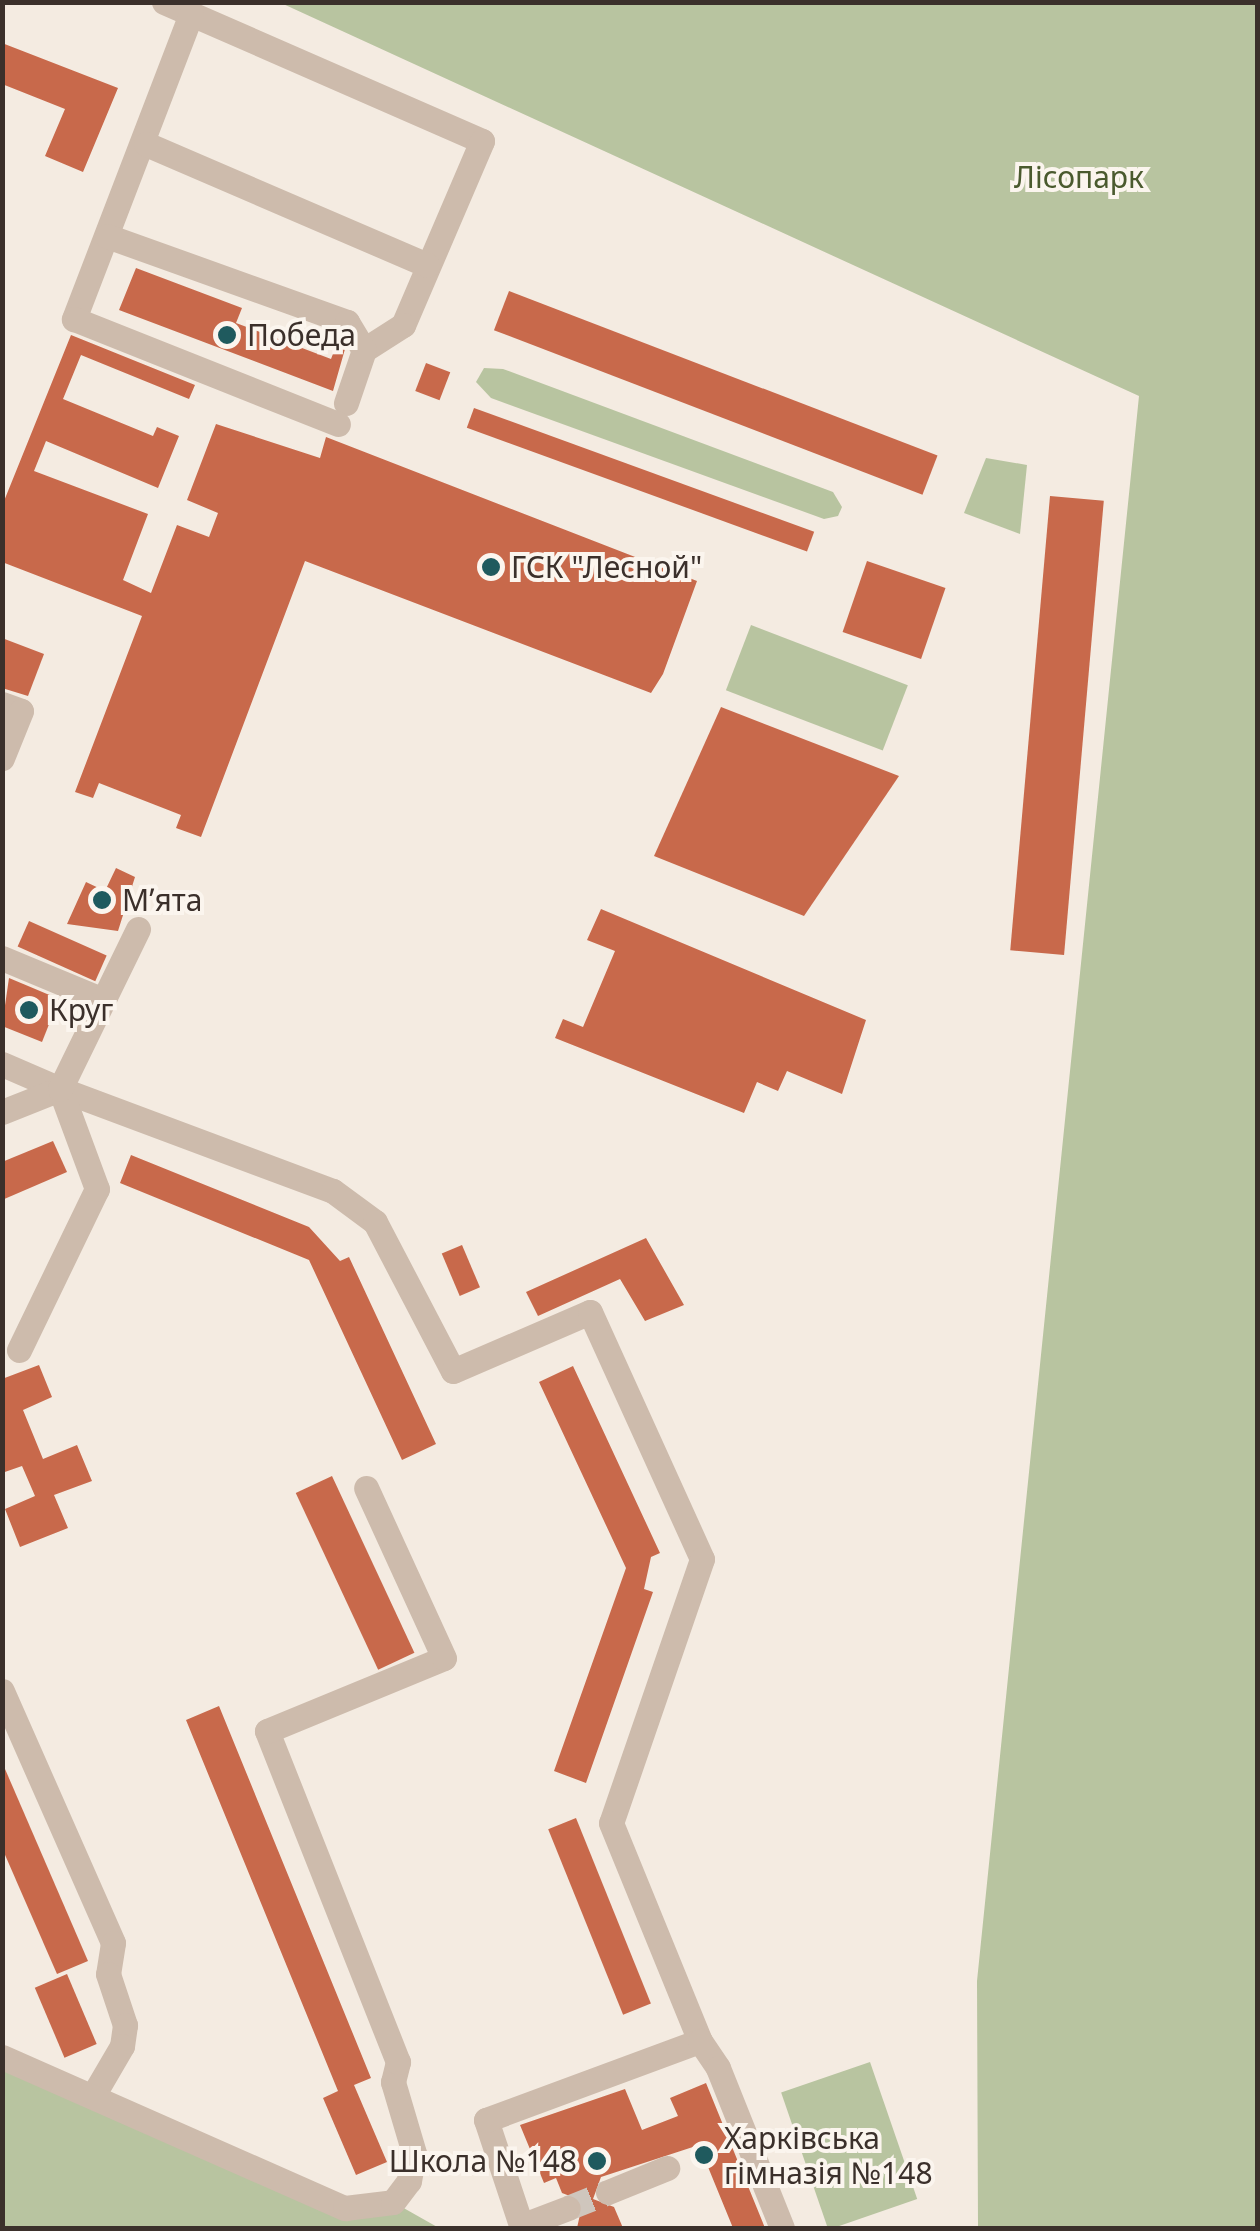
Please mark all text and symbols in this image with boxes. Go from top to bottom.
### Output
park label: Лісопарк [1014,159,1144,195]
place label: Победа [247,317,356,353]
marker: Победа [216,324,238,346]
place label: ГСК "Лесной" [511,549,702,585]
marker: ГСК "Лесной" [480,556,502,578]
place label: Мʼята [122,882,202,918]
marker: Мʼята [91,889,113,911]
place label: Круг [49,992,113,1028]
marker: Круг [18,999,40,1021]
place label: Харківська гімназія №148 [724,2120,933,2190]
place label: Школа №148 [389,2143,577,2179]
marker: Харківська гімназія №148 [693,2144,715,2166]
marker: Школа №148 [586,2150,608,2172]

